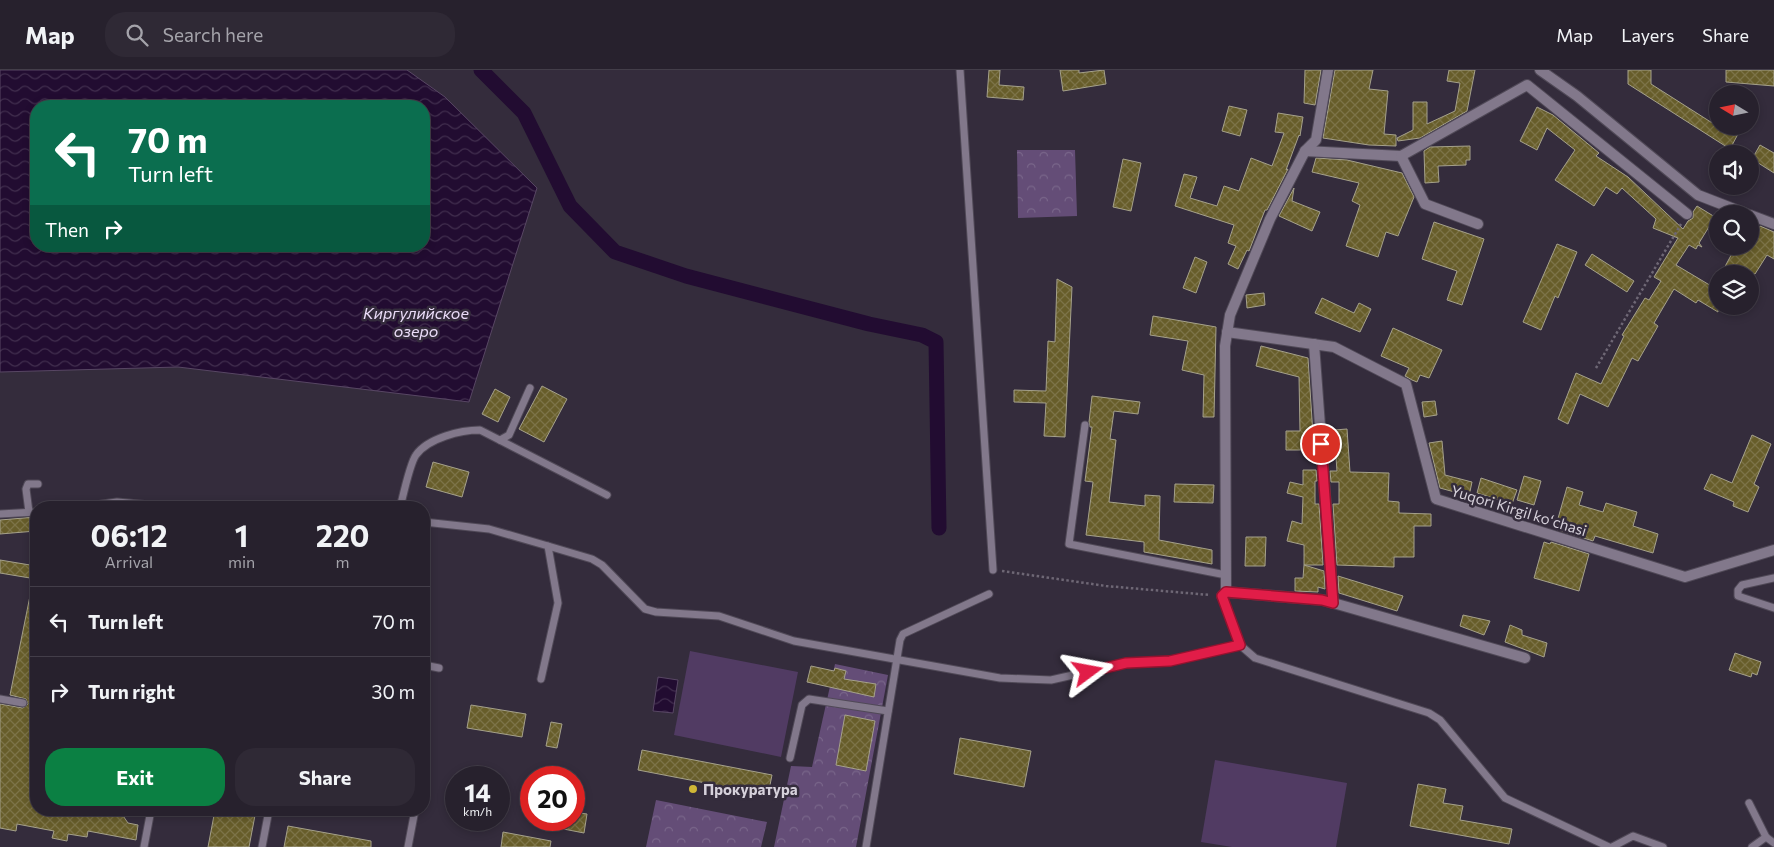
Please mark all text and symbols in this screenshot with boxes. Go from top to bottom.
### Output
search box [105,12,455,57]
text: Map [25,20,75,49]
icon: search [123,21,151,49]
text: Search here [163,23,263,46]
text: Map [1556,24,1593,46]
text: Layers [1621,24,1674,46]
text: Share [1702,24,1749,46]
north arrow [1709,85,1759,135]
map controls [1709,85,1759,315]
text: 70 m [128,117,208,160]
icon: left [45,120,110,185]
button: sound [1709,145,1759,195]
text: Turn left [128,160,213,187]
button: search [1709,205,1759,255]
icon: right [99,215,127,243]
text: Then [45,218,89,241]
button: layers [1709,265,1759,315]
water label: Киргулийское озеро [363,303,469,340]
pin [1300,423,1342,465]
icon: arrive [1307,430,1335,458]
street label: Yuqori Kirgil koʻchasi [1449,481,1589,539]
text: 06:12 [90,516,167,553]
text: 1 [235,516,248,553]
text: 220 [316,516,370,553]
text: Arrival [105,552,153,571]
text: min [228,552,255,571]
text: m [336,552,350,571]
icon: left [45,608,73,636]
text: Turn left [88,610,163,633]
text: 70 m [372,610,415,633]
position arrow [1061,645,1113,697]
icon: right [45,678,73,706]
text: Turn right [88,680,175,703]
text: 30 m [372,680,415,703]
button: Exit [45,748,225,806]
button: Share [235,748,415,806]
speed limit sign: 20 [520,766,585,831]
text: 14 [464,777,491,807]
place label: Прокуратура [703,780,798,798]
marker: Прокуратура [687,783,699,795]
text: km/h [463,804,492,818]

